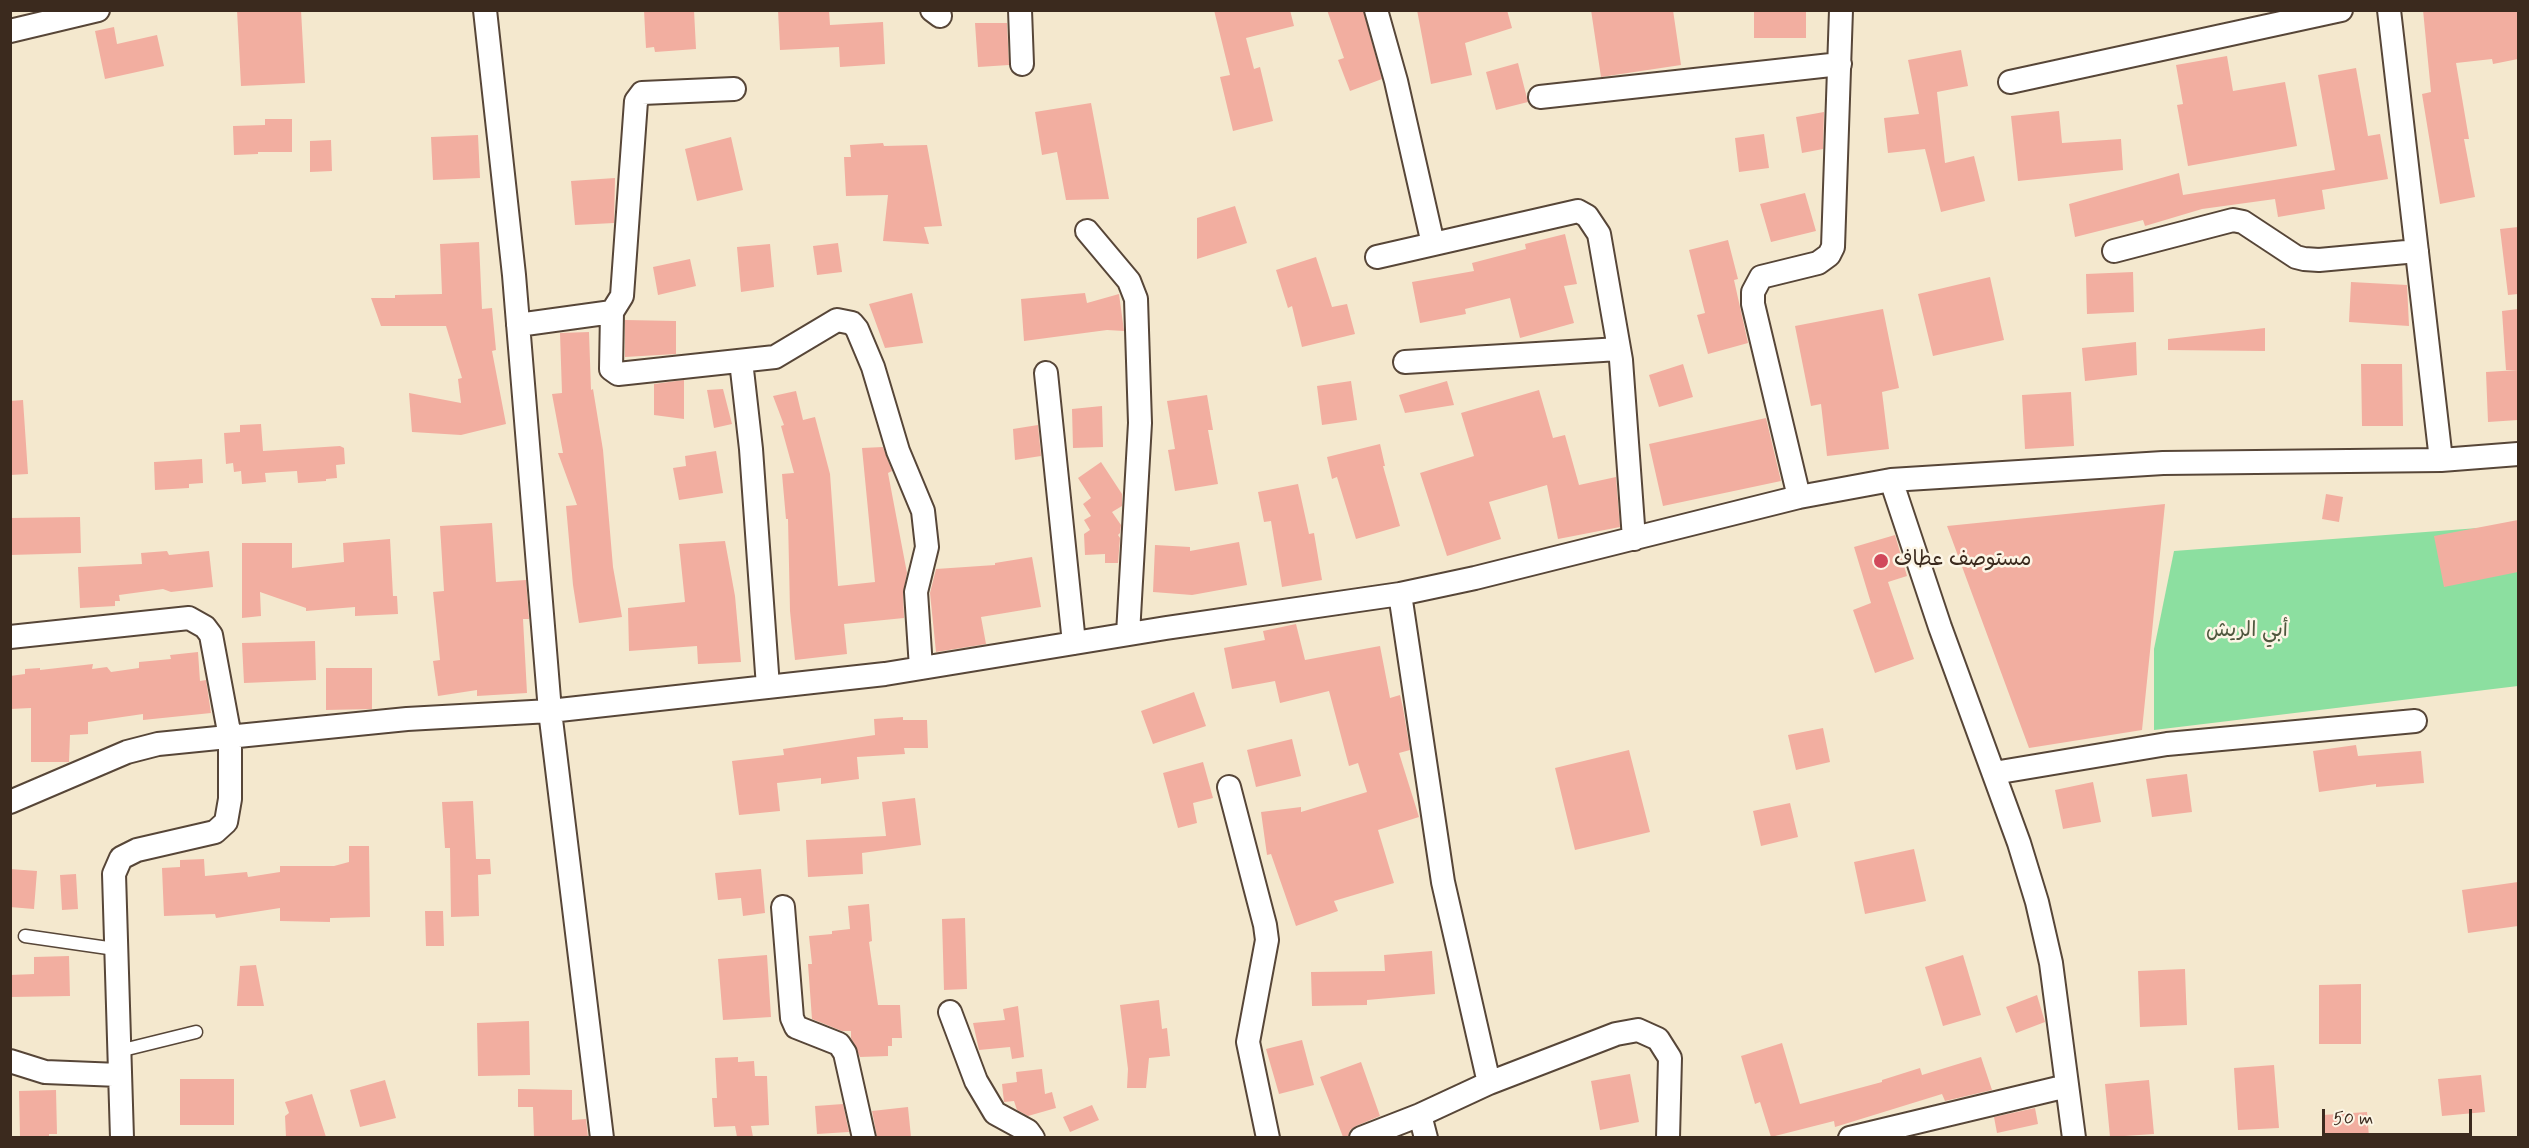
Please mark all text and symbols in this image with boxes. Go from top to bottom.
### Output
place label: مستوصف عطاف [1894,548,2031,574]
marker: مستوصف عطاف [1872,552,1890,570]
park label: أبي الريش [2206,619,2288,645]
scale bar [2325,1097,2475,1135]
text: 50 m [2333,1107,2373,1131]

